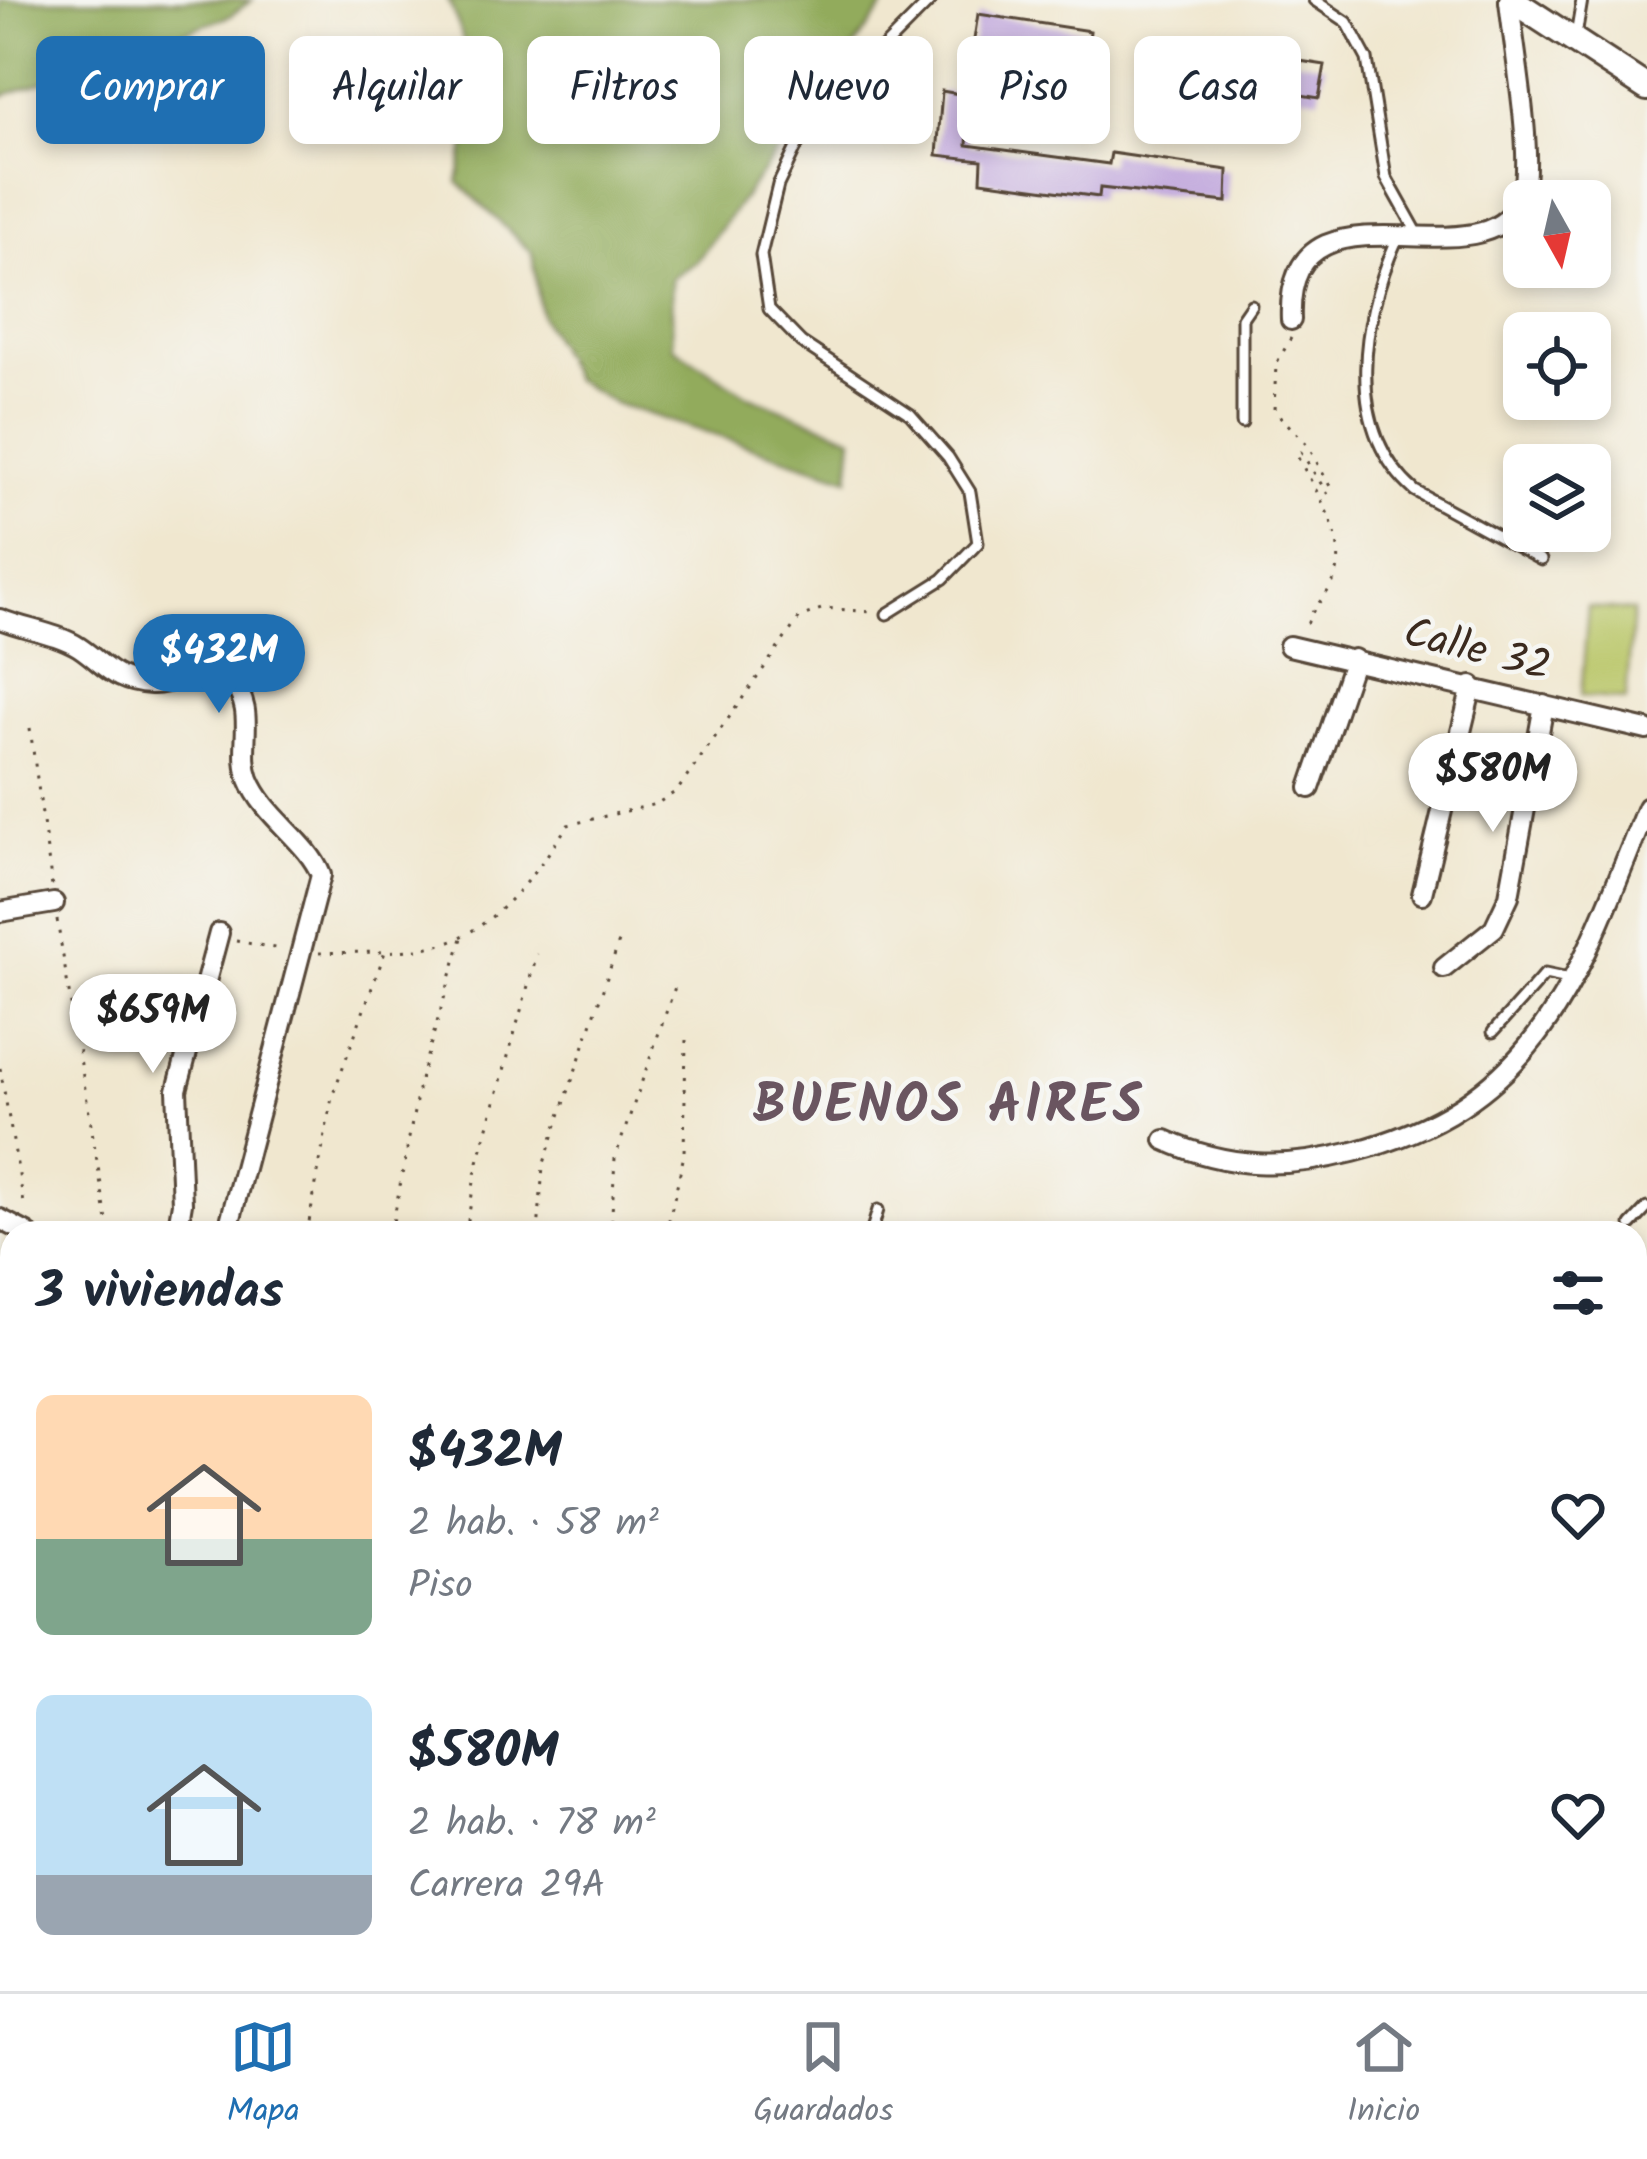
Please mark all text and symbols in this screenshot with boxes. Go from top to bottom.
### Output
chip: Comprar [36,36,265,144]
chip: Alquilar [289,36,503,144]
chip: Filtros [527,36,720,144]
chip: Nuevo [744,36,933,144]
chip: Piso [957,36,1110,144]
chip: Casa [1134,36,1301,144]
north arrow [1503,180,1611,288]
map controls [1503,180,1611,552]
button: locate [1503,312,1611,420]
button: layers [1503,444,1611,552]
street label: Calle 32 [1396,600,1558,702]
pin: $432M [135,614,303,716]
text: $432M [160,622,278,684]
pin: $580M [1409,733,1577,835]
text: $580M [1435,741,1551,803]
pin: $659M [69,974,237,1076]
text: $659M [96,982,210,1044]
district label: BUENOS AIRES [753,1065,1145,1151]
text: 3 viviendas [36,1253,284,1334]
icon: filters [1545,1260,1611,1326]
text: $432M [408,1413,562,1494]
icon: home [132,1443,276,1587]
icon: heart [1545,1482,1611,1548]
text: 2 hab. · 58 m² [408,1494,659,1556]
text: Piso [408,1556,473,1618]
text: $580M [408,1713,559,1794]
icon: home [132,1743,276,1887]
icon: heart [1545,1782,1611,1848]
text: 2 hab. · 78 m² [408,1794,656,1856]
text: Carrera 29A [408,1856,605,1918]
tab: Mapa [227,2014,300,2139]
tab: Guardados [753,2014,893,2139]
tab: Inicio [1347,2014,1420,2139]

